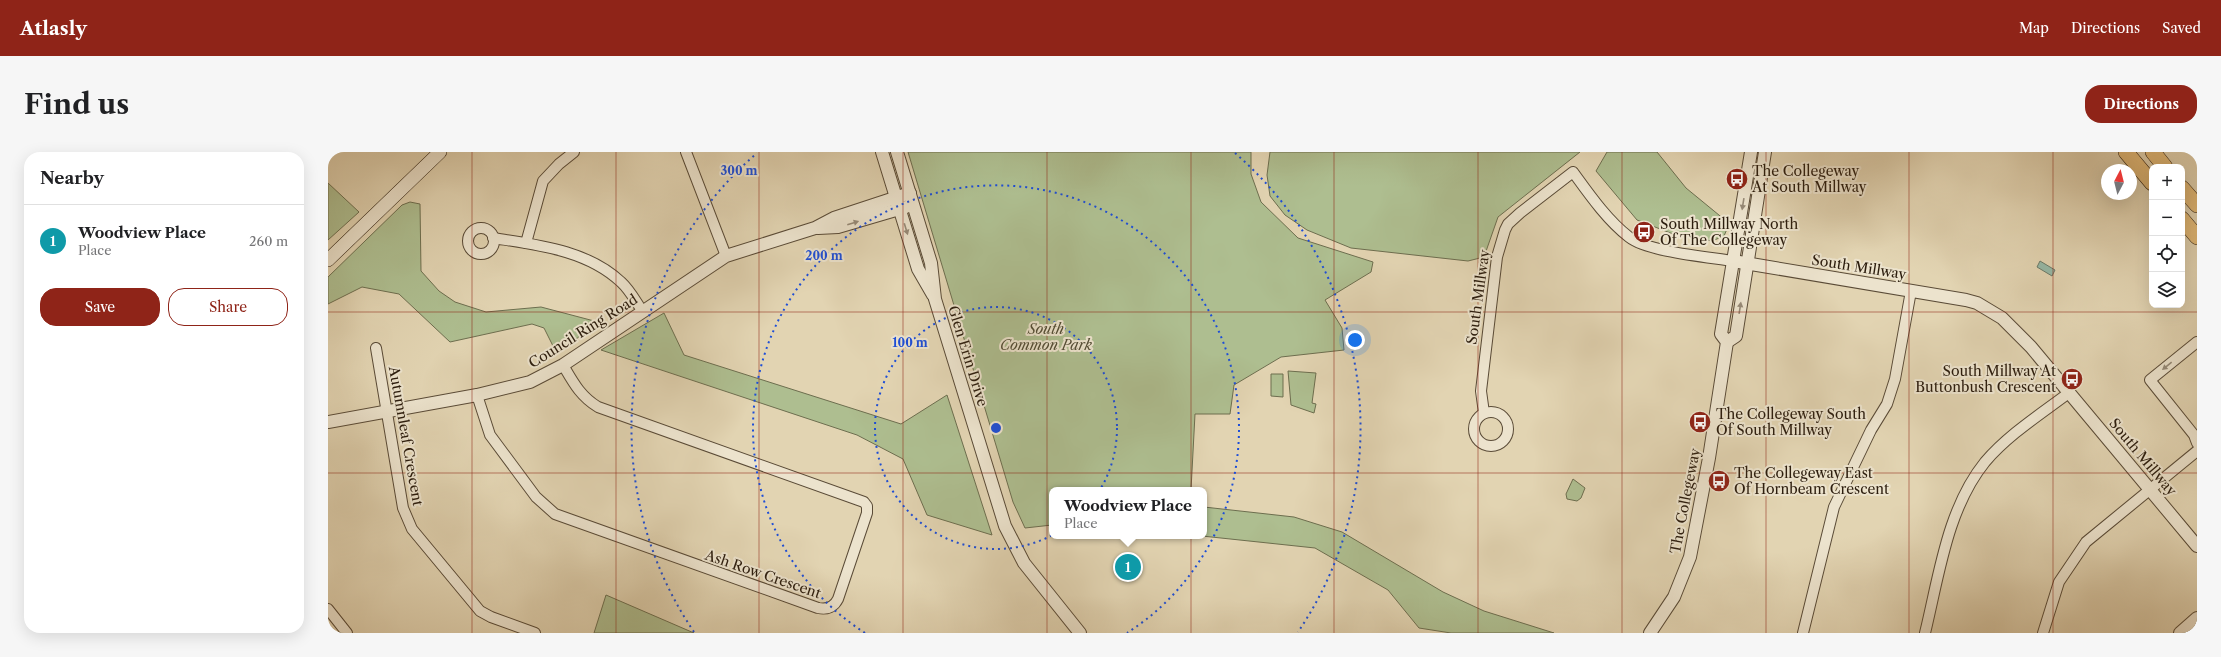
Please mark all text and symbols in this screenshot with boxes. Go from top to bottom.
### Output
text: Atlasly [20,17,87,40]
text: Map [2019,19,2049,37]
text: Directions [2071,19,2140,37]
text: Saved [2162,19,2201,37]
button: Directions [2085,85,2197,123]
text: Find us [24,87,129,121]
place label: The Collegeway At South Millway [1751,162,1867,196]
text: 300 m [720,163,758,178]
north arrow [2101,164,2137,200]
map controls [2149,164,2185,308]
button: + [2149,164,2185,200]
bus stop icon: The Collegeway At South Millway [1724,166,1750,192]
text: Nearby [40,168,104,188]
one-way arrow [1739,198,1745,210]
button: − [2149,200,2185,236]
place label: South Millway North Of The Collegeway [1660,215,1799,249]
bus stop icon: South Millway North Of The Collegeway [1631,219,1657,245]
one-way arrow [847,220,859,226]
text: Woodview Place [78,223,206,242]
one-way arrow [903,224,909,236]
text: 1 [50,233,56,249]
text: 260 m [249,233,288,249]
button: locate [2149,236,2185,272]
text: Place [78,242,111,258]
text: 200 m [805,248,843,263]
street label: South Millway [1462,248,1494,346]
street label: South Millway [1810,251,1908,283]
button: layers [2149,272,2185,308]
button: Save [40,288,160,326]
button: Share [168,288,288,326]
street label: Council Ring Road [525,290,641,372]
one-way arrow [1737,302,1743,314]
street label: Glen Erin Drive [944,303,992,409]
park label: South Common Park [1000,320,1093,354]
your location [1345,330,1365,350]
text: 100 m [892,335,928,350]
place label: South Millway At Buttonbush Crescent [1915,362,2056,396]
one-way arrow [2161,362,2172,371]
street label: Autumnleaf Crescent [385,364,427,507]
bus stop icon: South Millway At Buttonbush Crescent [2059,366,2085,392]
place label: The Collegeway South Of South Millway [1716,405,1866,439]
bus stop icon: The Collegeway South Of South Millway [1687,409,1713,435]
street label: South Millway [2105,415,2181,500]
centre of rings [989,421,1003,435]
street label: The Collegeway [1666,446,1704,555]
place label: The Collegeway East Of Hornbeam Crescent [1734,464,1889,498]
bus stop icon: The Collegeway East Of Hornbeam Crescent [1706,468,1732,494]
popup [1049,487,1207,539]
text: Woodview Place [1064,496,1192,515]
text: Place [1064,515,1097,531]
street label: Ash Row Crescent [702,545,823,602]
pin: 1 [1115,552,1141,582]

